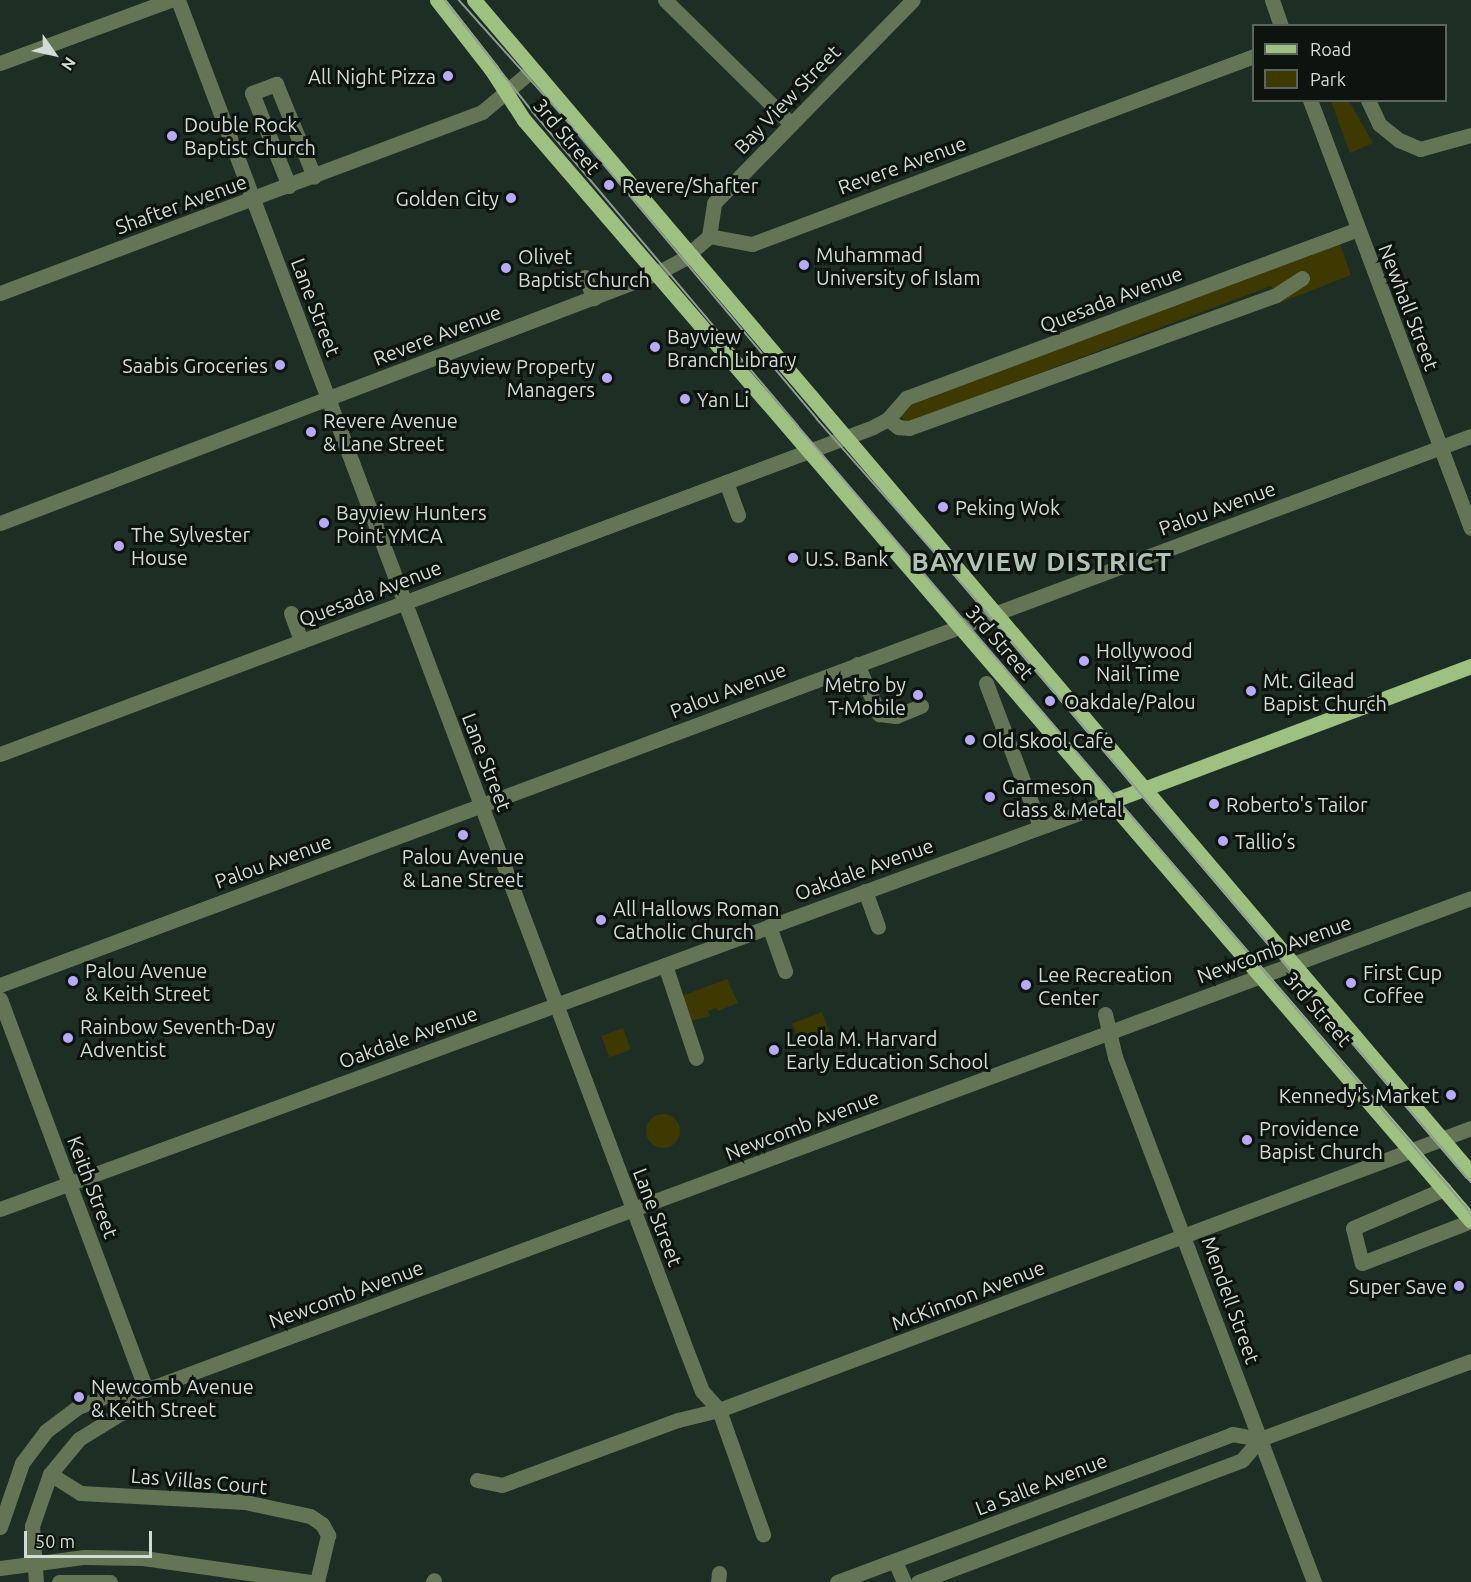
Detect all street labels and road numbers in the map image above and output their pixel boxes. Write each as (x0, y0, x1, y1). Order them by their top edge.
street label: Bay View Street (729, 39, 845, 159)
street label: 3rd Street (529, 93, 605, 179)
street label: Revere Avenue (835, 131, 969, 199)
street label: Shafter Avenue (112, 169, 250, 239)
street label: Newhall Street (1374, 240, 1444, 374)
street label: Lane Street (286, 254, 346, 360)
street label: Quesada Avenue (1036, 261, 1186, 337)
street label: Revere Avenue (370, 300, 504, 370)
street label: Palou Avenue (1155, 476, 1279, 540)
street label: Quesada Avenue (295, 555, 445, 631)
street label: 3rd Street (961, 600, 1039, 684)
street label: Palou Avenue (667, 657, 789, 723)
street label: Lane Street (457, 709, 517, 815)
street label: Palou Avenue (211, 829, 335, 893)
street label: Oakdale Avenue (791, 833, 937, 905)
street label: Newcomb Avenue (1193, 910, 1355, 988)
street label: 3rd Street (1279, 967, 1357, 1051)
street label: Oakdale Avenue (335, 1001, 481, 1073)
street label: Newcomb Avenue (722, 1085, 882, 1165)
street label: Keith Street (63, 1133, 123, 1241)
street label: Lane Street (628, 1164, 688, 1270)
street label: Mendell Street (1197, 1233, 1265, 1367)
street label: Newcomb Avenue (265, 1255, 427, 1333)
street label: McKinnon Avenue (888, 1255, 1048, 1335)
street label: La Salle Avenue (972, 1448, 1110, 1520)
street label: Las Villas Court (130, 1463, 268, 1499)

